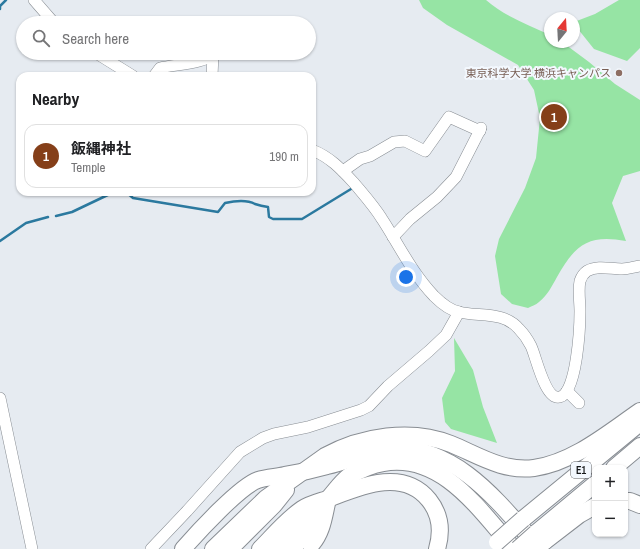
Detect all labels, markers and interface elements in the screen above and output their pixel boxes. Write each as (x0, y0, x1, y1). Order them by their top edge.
north arrow (544, 12, 580, 48)
search box (16, 16, 316, 60)
icon: search (30, 27, 52, 49)
text: Search here (62, 28, 129, 49)
place label: 東京科学大学 横浜キャンパス (465, 66, 611, 80)
marker: 東京科学大学 横浜キャンパス (614, 68, 624, 78)
text: Nearby (32, 87, 79, 110)
pin: 1 (541, 102, 567, 132)
text: 飯縄神社 (71, 138, 131, 159)
text: 1 (43, 148, 49, 165)
text: 190 m (269, 148, 299, 165)
text: Temple (71, 159, 105, 176)
your location (396, 267, 416, 287)
road number: E1 (571, 462, 591, 478)
map controls (592, 465, 628, 537)
button: + (592, 465, 628, 501)
button: − (592, 501, 628, 537)

